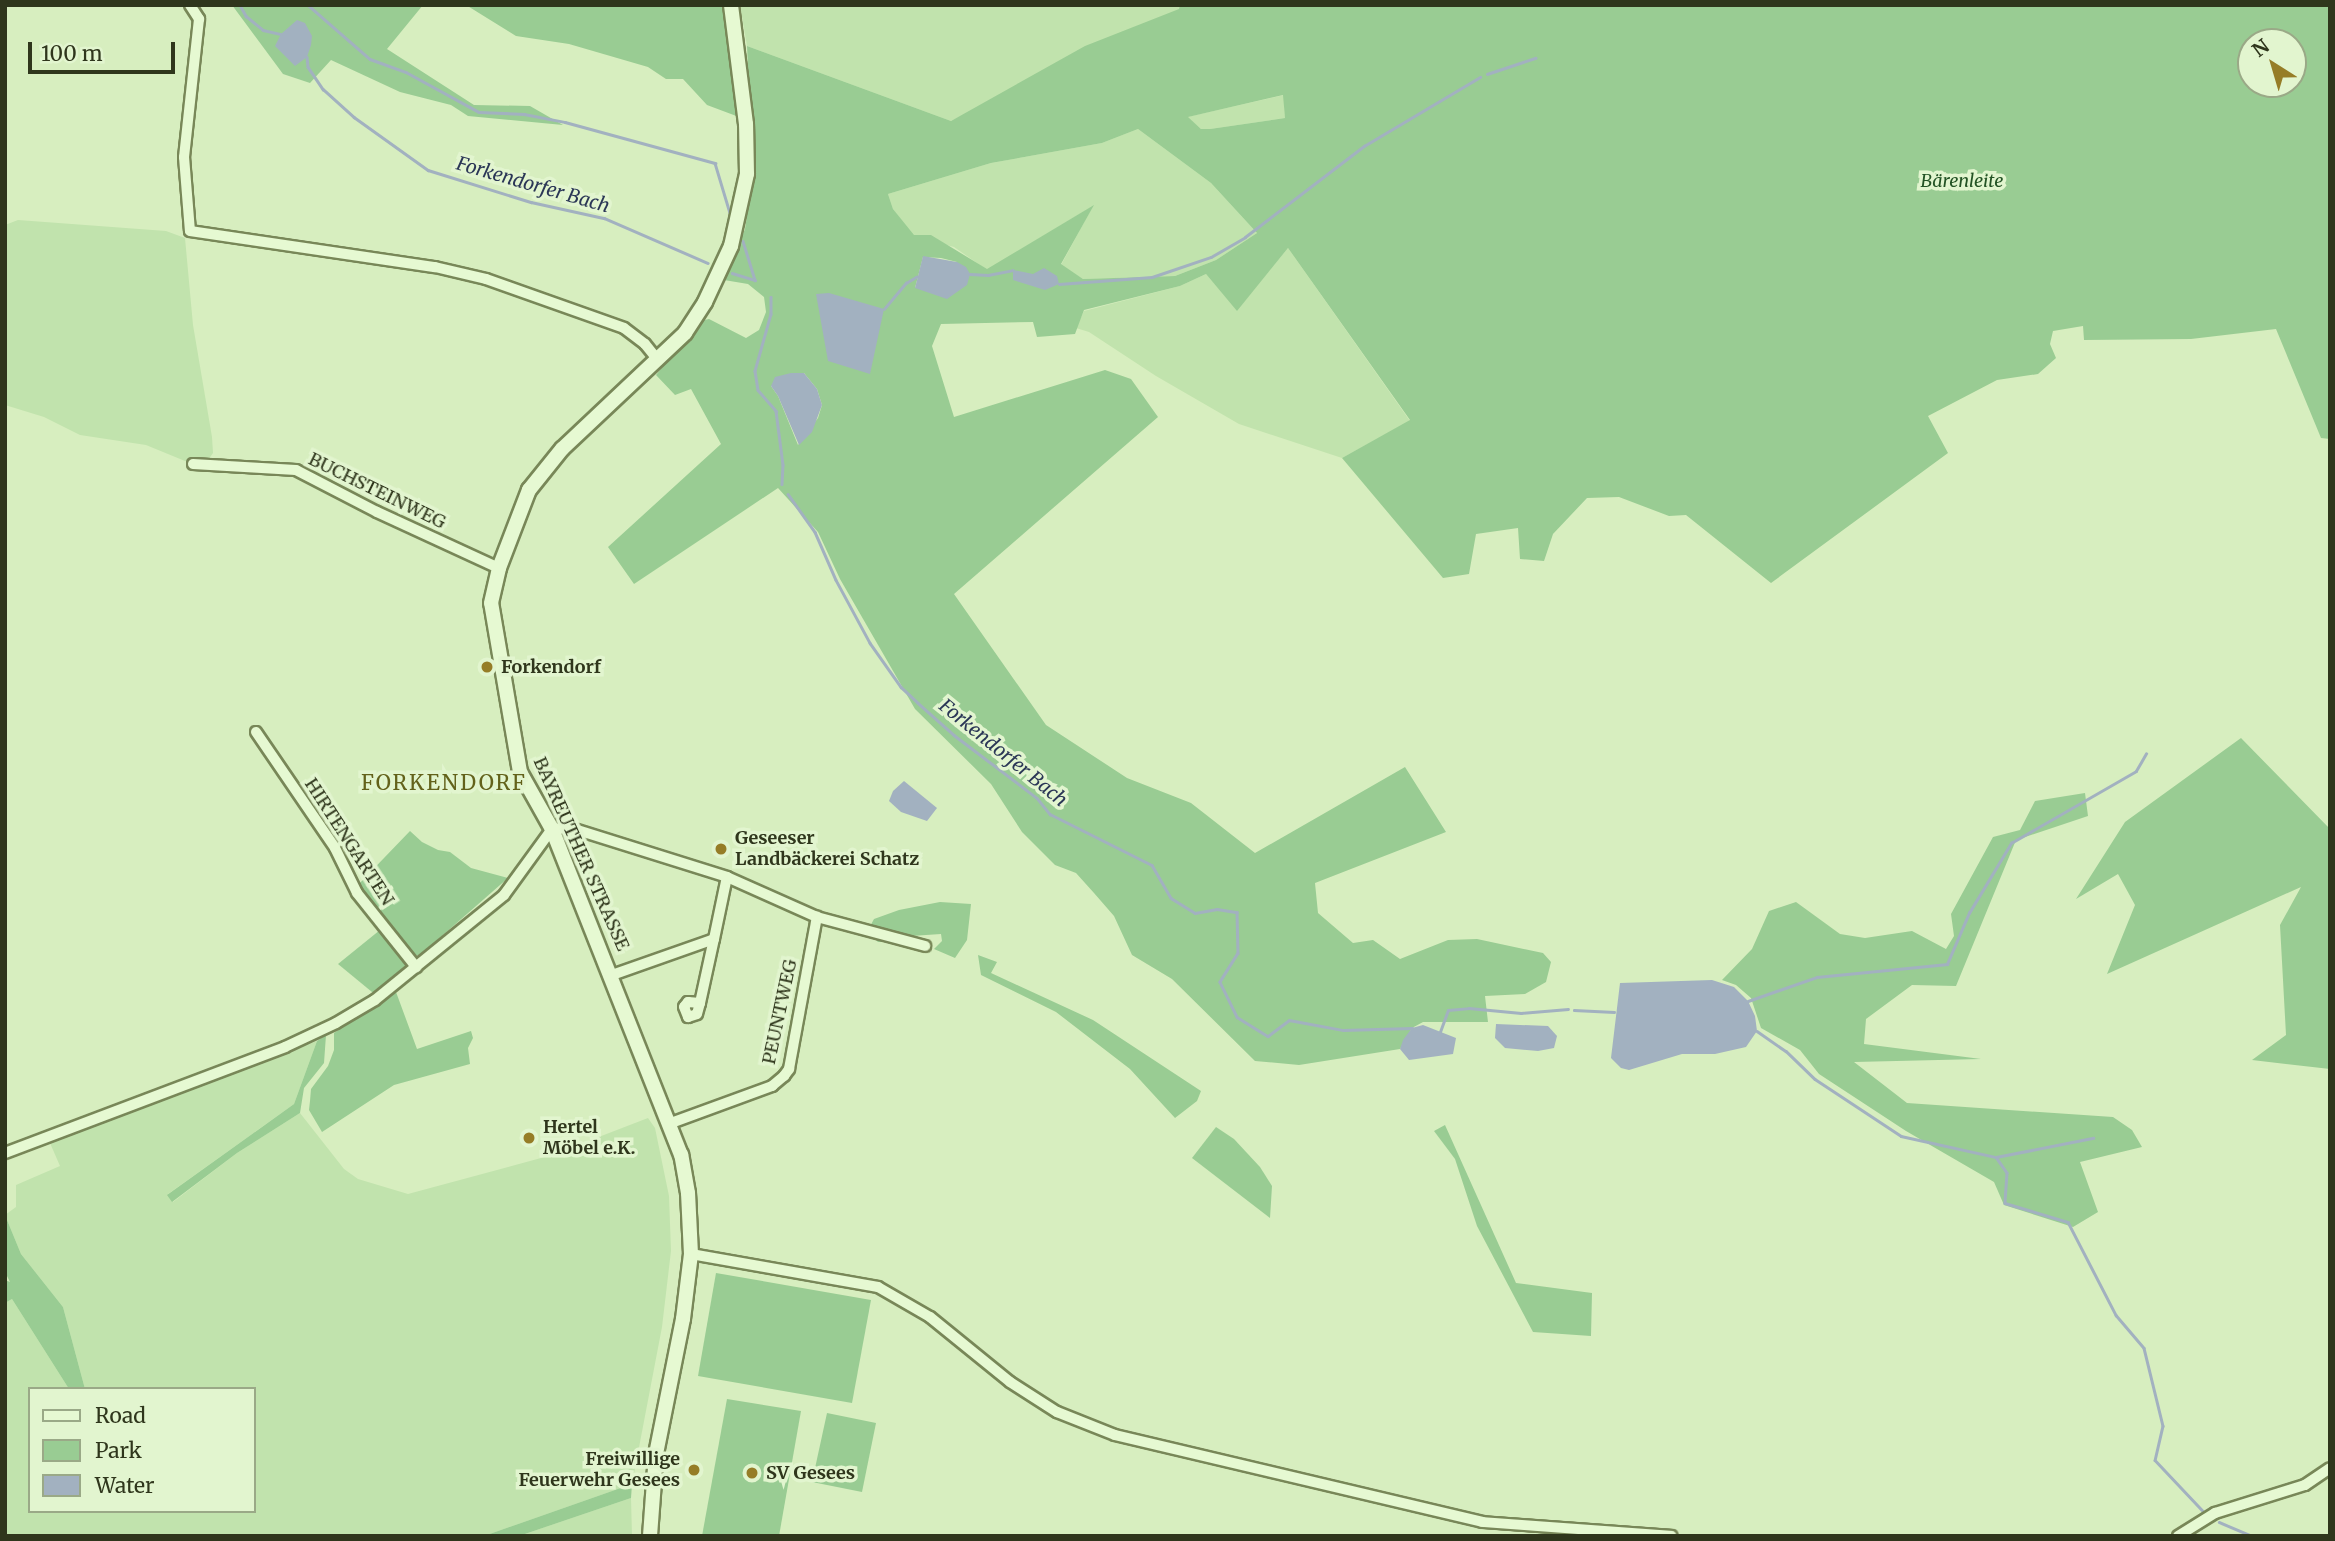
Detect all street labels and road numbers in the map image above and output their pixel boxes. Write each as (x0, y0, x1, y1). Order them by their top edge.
street label: BUCHSTEINWEG (305, 448, 449, 534)
street label: BAYREUTHER STRASSE (529, 754, 633, 954)
street label: HIRTENGARTEN (300, 774, 398, 910)
street label: PEUNTWEG (758, 958, 802, 1066)

